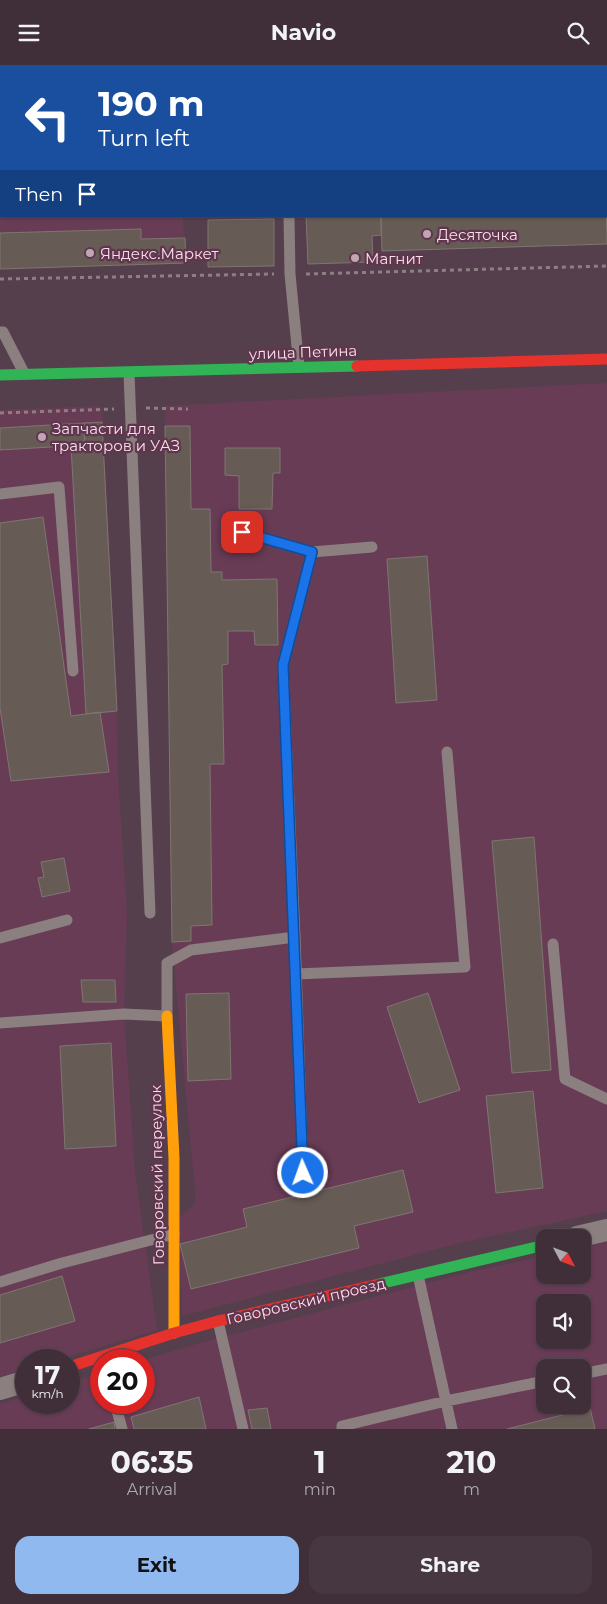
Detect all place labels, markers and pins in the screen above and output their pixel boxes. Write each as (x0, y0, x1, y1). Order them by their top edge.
place label: Десяточка (437, 225, 518, 244)
marker: Десяточка (421, 228, 433, 240)
place label: Яндекс.Маркет (100, 244, 219, 263)
marker: Яндекс.Маркет (84, 247, 96, 259)
place label: Магнит (365, 249, 424, 268)
marker: Магнит (349, 252, 361, 264)
place label: Запчасти для тракторов и УАЗ (52, 419, 180, 455)
marker: Запчасти для тракторов и УАЗ (36, 431, 48, 443)
pin (221, 511, 263, 553)

